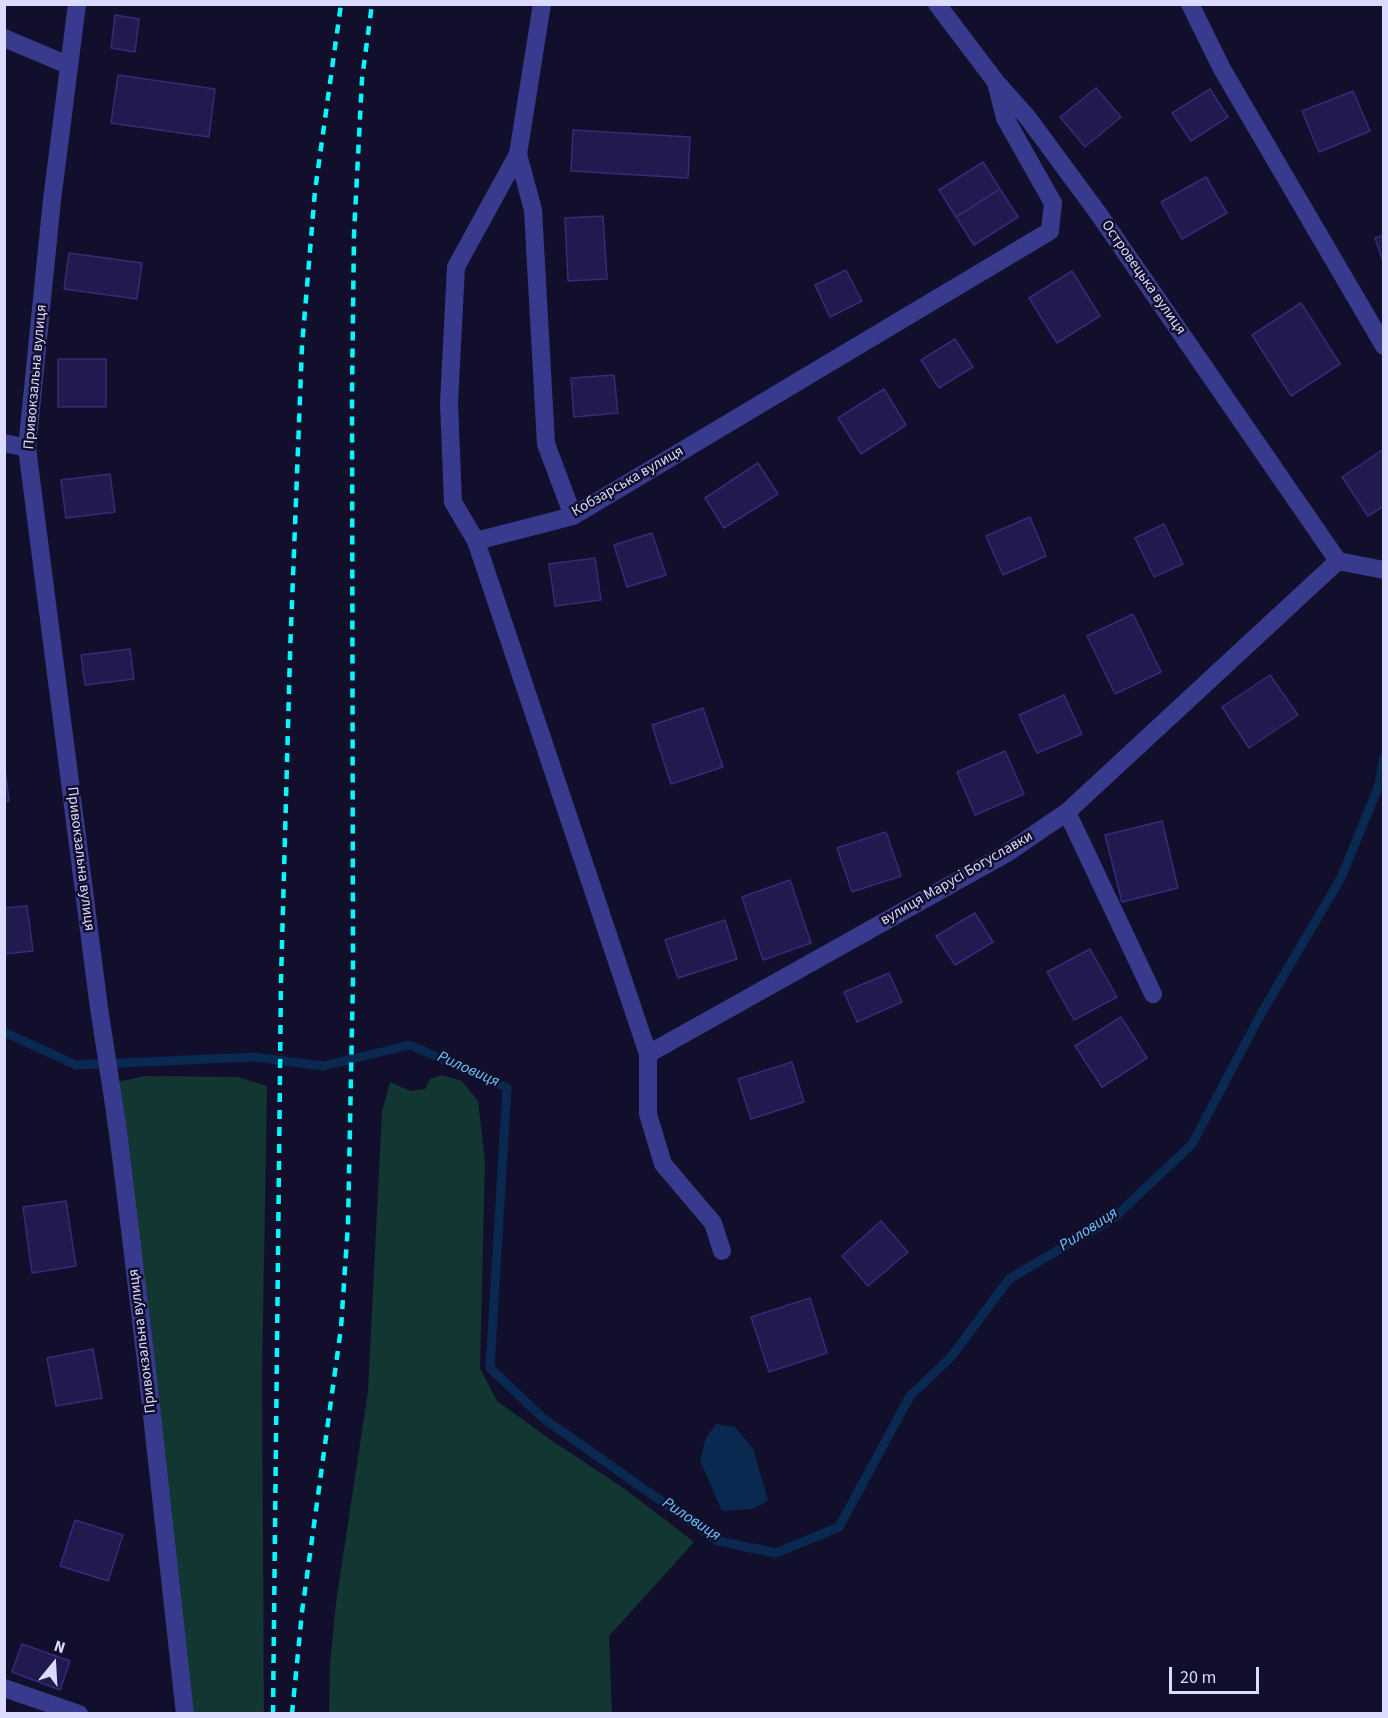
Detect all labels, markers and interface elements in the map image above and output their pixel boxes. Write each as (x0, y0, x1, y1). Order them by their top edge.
street label: Островецька вулиця (1097, 217, 1189, 339)
street label: Привокзальна вулиця (21, 304, 51, 450)
street label: Кобзарська вулиця (569, 443, 687, 521)
street label: Привокзальна вулиця (62, 786, 98, 932)
street label: вулиця Марусі Богуславки (878, 828, 1036, 930)
water label: Риловиця (434, 1048, 502, 1092)
water label: Риловиця (1056, 1204, 1122, 1256)
street label: Привокзальна вулиця (125, 1268, 161, 1414)
water label: Риловиця (658, 1494, 724, 1546)
north arrow (24, 1634, 84, 1694)
text: N (51, 1635, 68, 1659)
scale bar (1172, 1655, 1262, 1693)
text: 20 m (1180, 1665, 1216, 1690)

